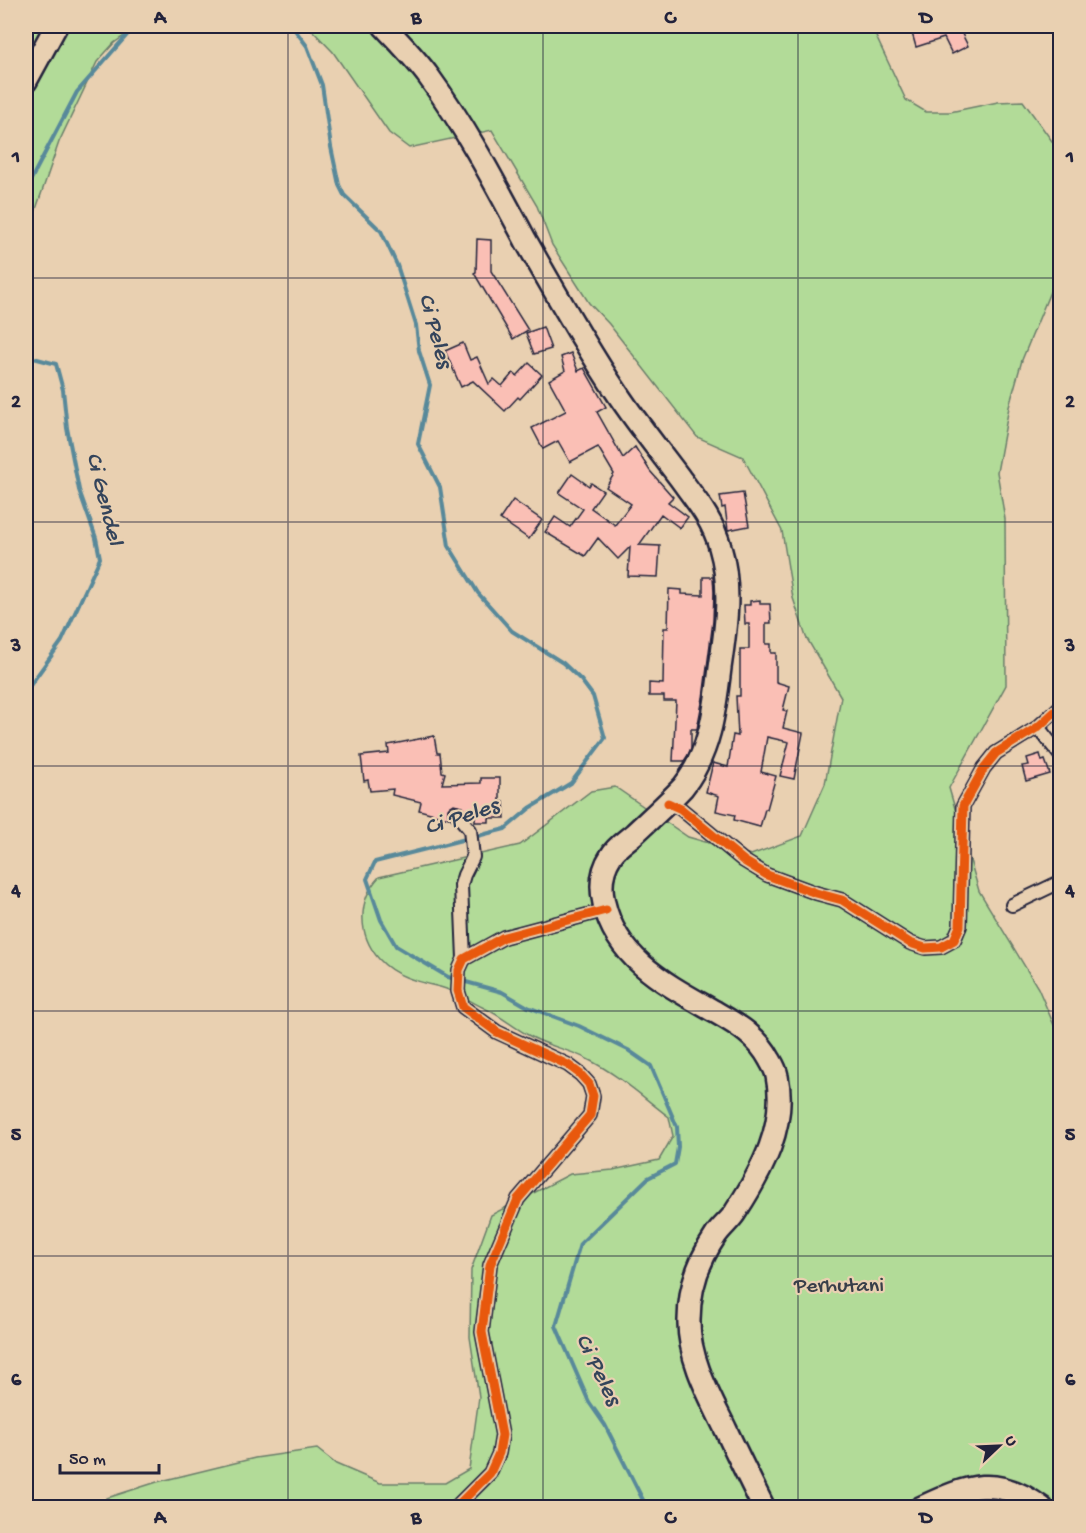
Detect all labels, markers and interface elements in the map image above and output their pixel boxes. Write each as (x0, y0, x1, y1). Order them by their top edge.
text: A (153, 8, 168, 31)
text: B (410, 8, 422, 31)
text: C (664, 8, 678, 31)
text: D (917, 8, 933, 31)
text: 1 (11, 147, 20, 170)
text: 1 (1065, 147, 1074, 170)
water label: Ci Peles (410, 291, 458, 374)
text: 2 (11, 392, 21, 415)
text: 2 (1065, 392, 1075, 415)
water label: Ci Gendel (77, 450, 129, 550)
text: 3 (10, 636, 21, 659)
text: 3 (1064, 636, 1075, 659)
water label: Ci Peles (421, 792, 505, 844)
text: 4 (10, 881, 21, 904)
text: 4 (1064, 881, 1075, 904)
text: 5 (11, 1125, 22, 1148)
text: 5 (1065, 1125, 1076, 1148)
park label: Perhutani (793, 1274, 884, 1300)
water label: Ci Peles (567, 1329, 628, 1412)
text: 6 (11, 1370, 22, 1393)
text: 6 (1065, 1370, 1076, 1393)
north arrow (969, 1416, 1029, 1476)
text: U (999, 1434, 1020, 1450)
scale bar (60, 1437, 159, 1475)
text: 50 m (69, 1450, 106, 1471)
text: A (153, 1508, 168, 1531)
text: B (410, 1508, 422, 1531)
text: C (664, 1508, 678, 1531)
text: D (917, 1508, 933, 1531)

